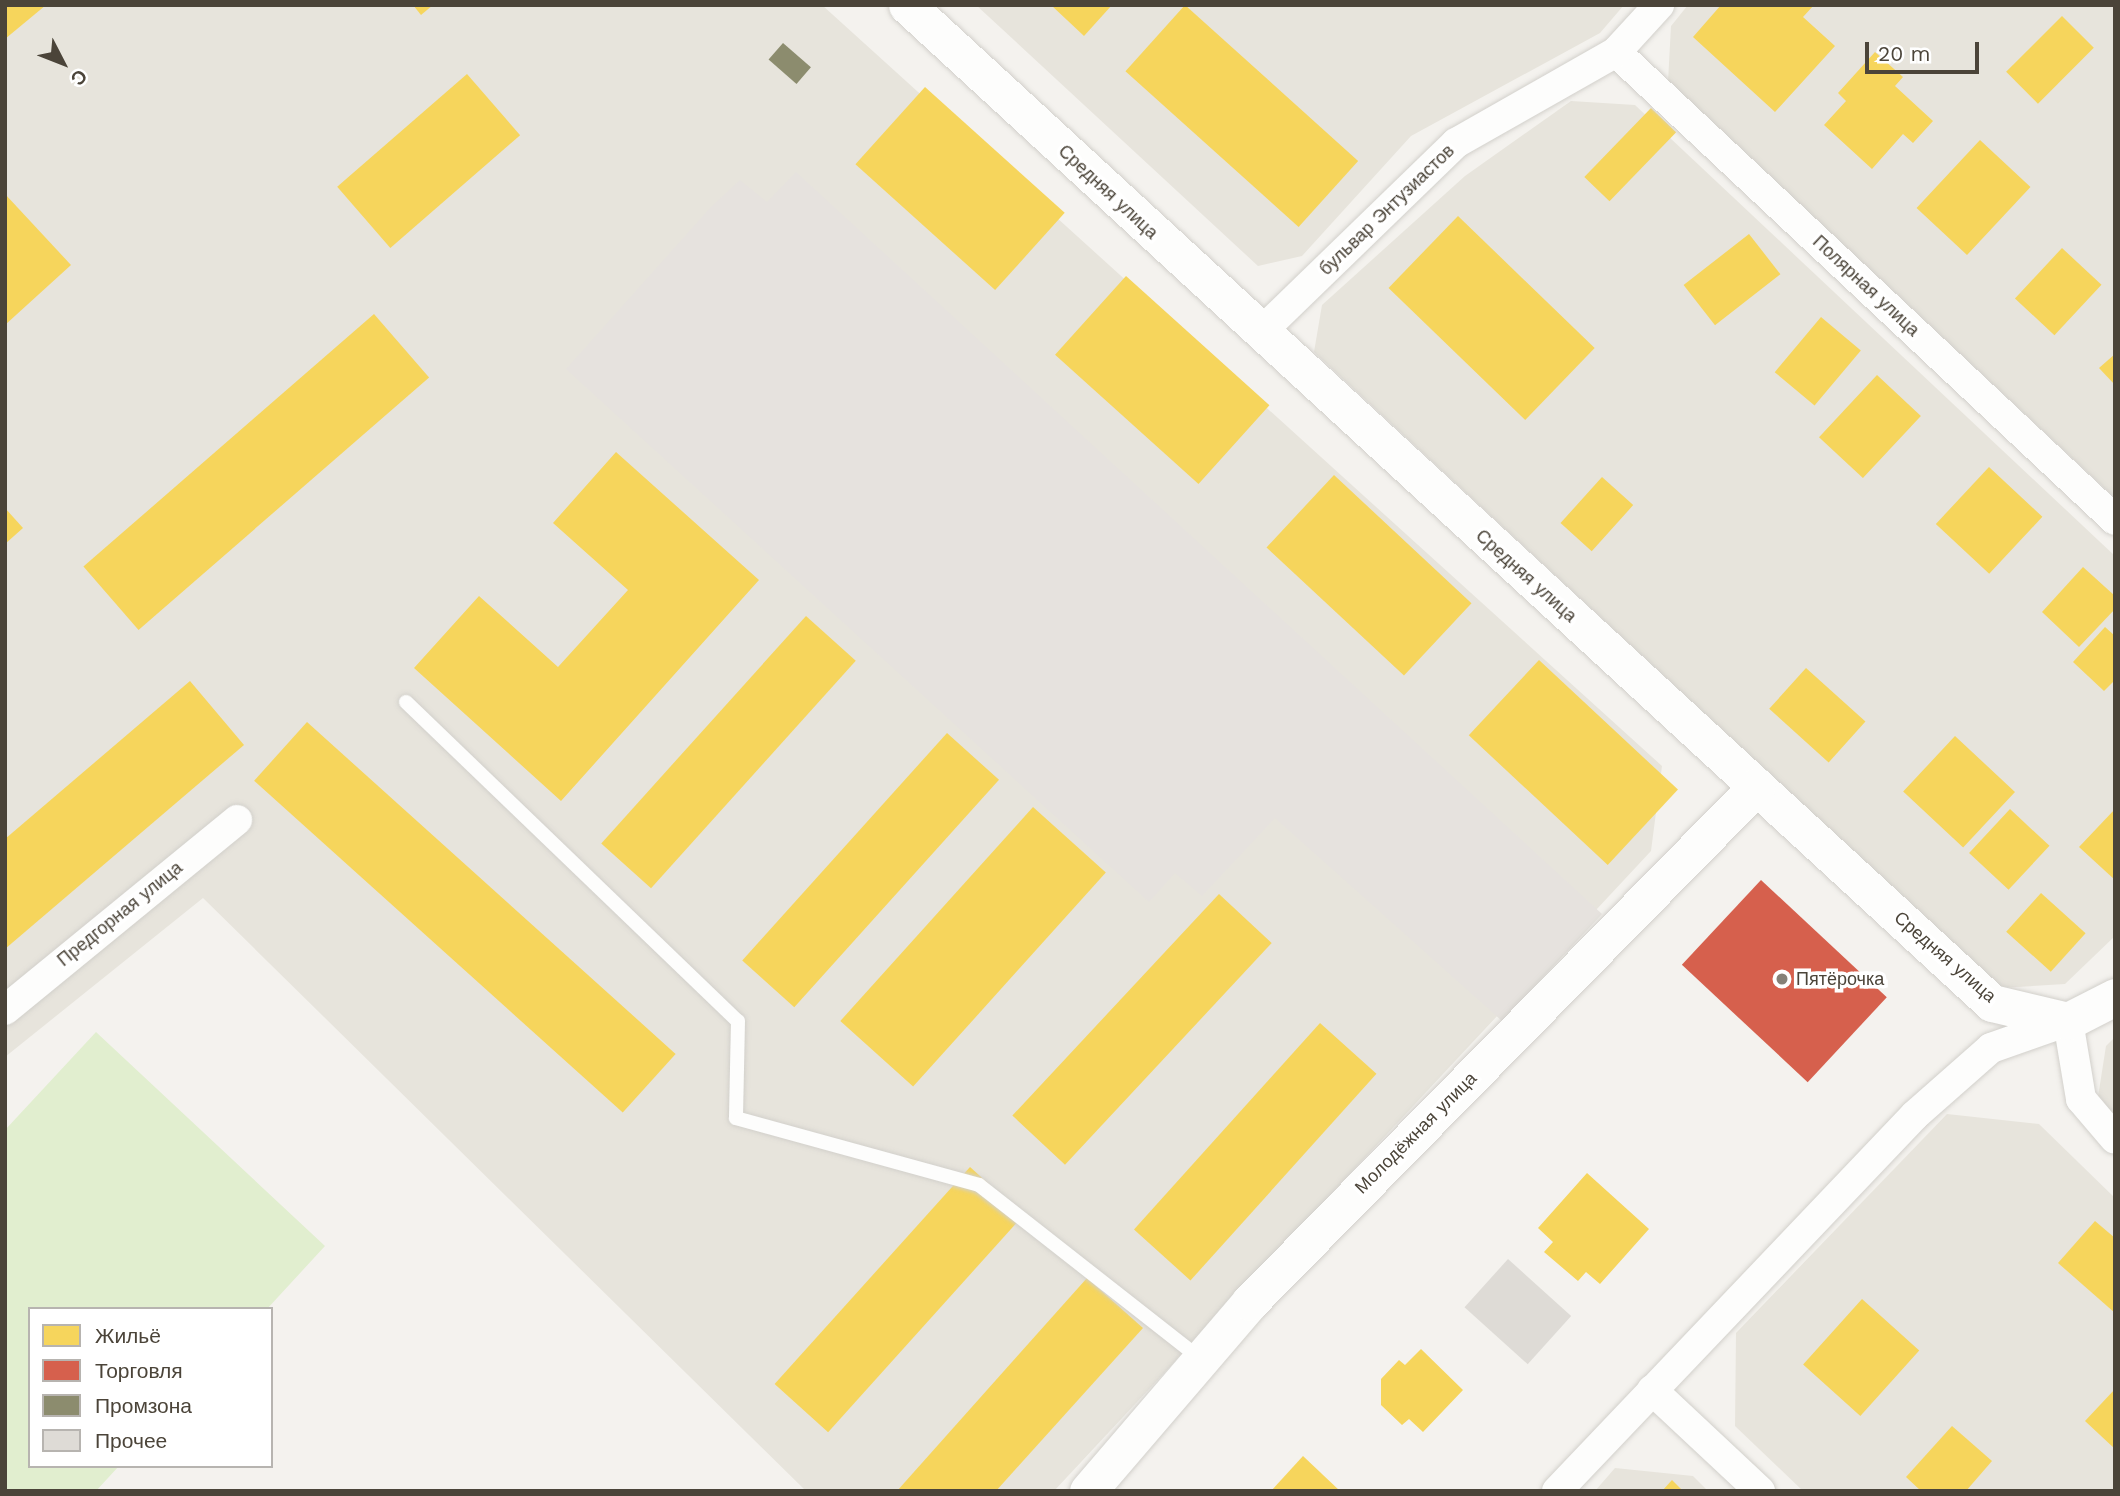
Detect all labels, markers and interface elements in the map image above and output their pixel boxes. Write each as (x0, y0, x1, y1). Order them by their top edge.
north arrow (28, 28, 98, 98)
scale bar (1868, 28, 1982, 72)
text: 20 m (1878, 41, 1930, 66)
text: С (66, 65, 92, 90)
street label: Средняя улица (1054, 140, 1162, 244)
street label: бульвар Энтузиастов (1315, 140, 1459, 280)
street label: Полярная улица (1808, 231, 1924, 341)
street label: Средняя улица (1471, 525, 1581, 627)
street label: Предгорная улица (53, 857, 187, 971)
street label: Средняя улица (1890, 907, 2000, 1007)
place label: Пятёрочка (1796, 968, 1884, 990)
marker: Пятёрочка (1774, 971, 1790, 987)
street label: Молодёжная улица (1351, 1068, 1481, 1198)
legend (28, 1307, 273, 1468)
text: Жильё (95, 1323, 161, 1348)
text: Торговля (95, 1358, 183, 1383)
text: Промзона (95, 1393, 192, 1418)
text: Прочее (95, 1428, 167, 1453)

